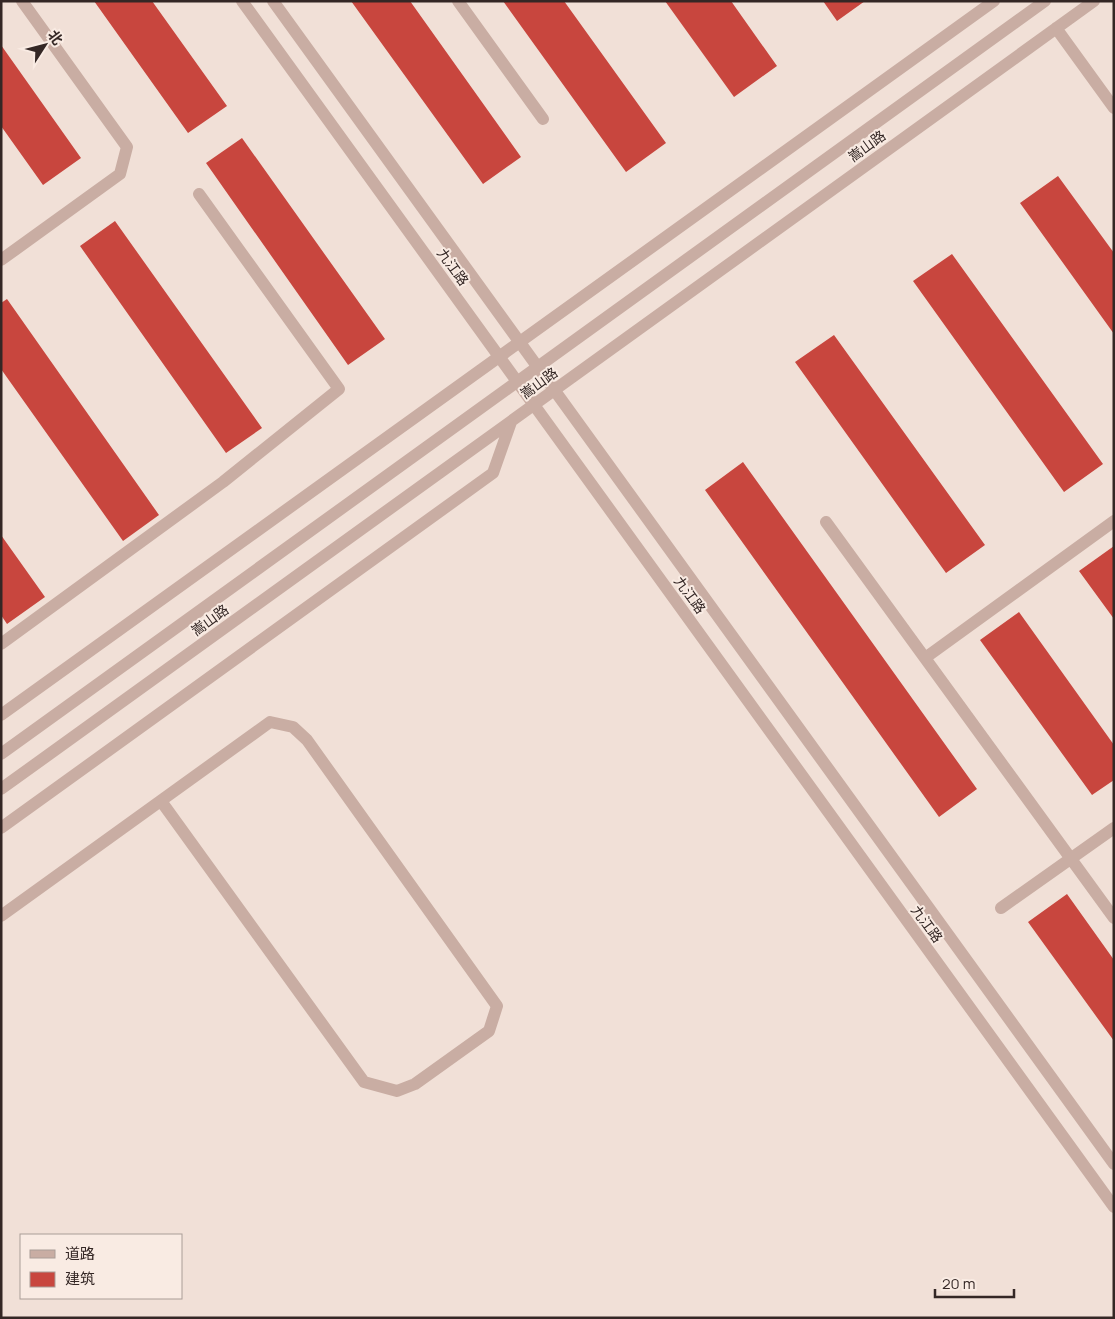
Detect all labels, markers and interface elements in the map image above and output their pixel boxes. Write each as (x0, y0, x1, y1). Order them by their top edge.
north arrow (20, 20, 70, 70)
text: 北 (44, 26, 68, 48)
street label: 嵩山路 (844, 126, 889, 166)
street label: 九江路 (433, 244, 473, 289)
street label: 嵩山路 (516, 363, 561, 403)
street label: 九江路 (670, 572, 710, 617)
street label: 嵩山路 (187, 600, 232, 640)
street label: 九江路 (907, 901, 947, 946)
legend (20, 1234, 182, 1299)
text: 道路 (65, 1243, 95, 1264)
scale bar (935, 1266, 1014, 1298)
text: 建筑 (65, 1268, 95, 1289)
text: 20 m (942, 1273, 975, 1294)

